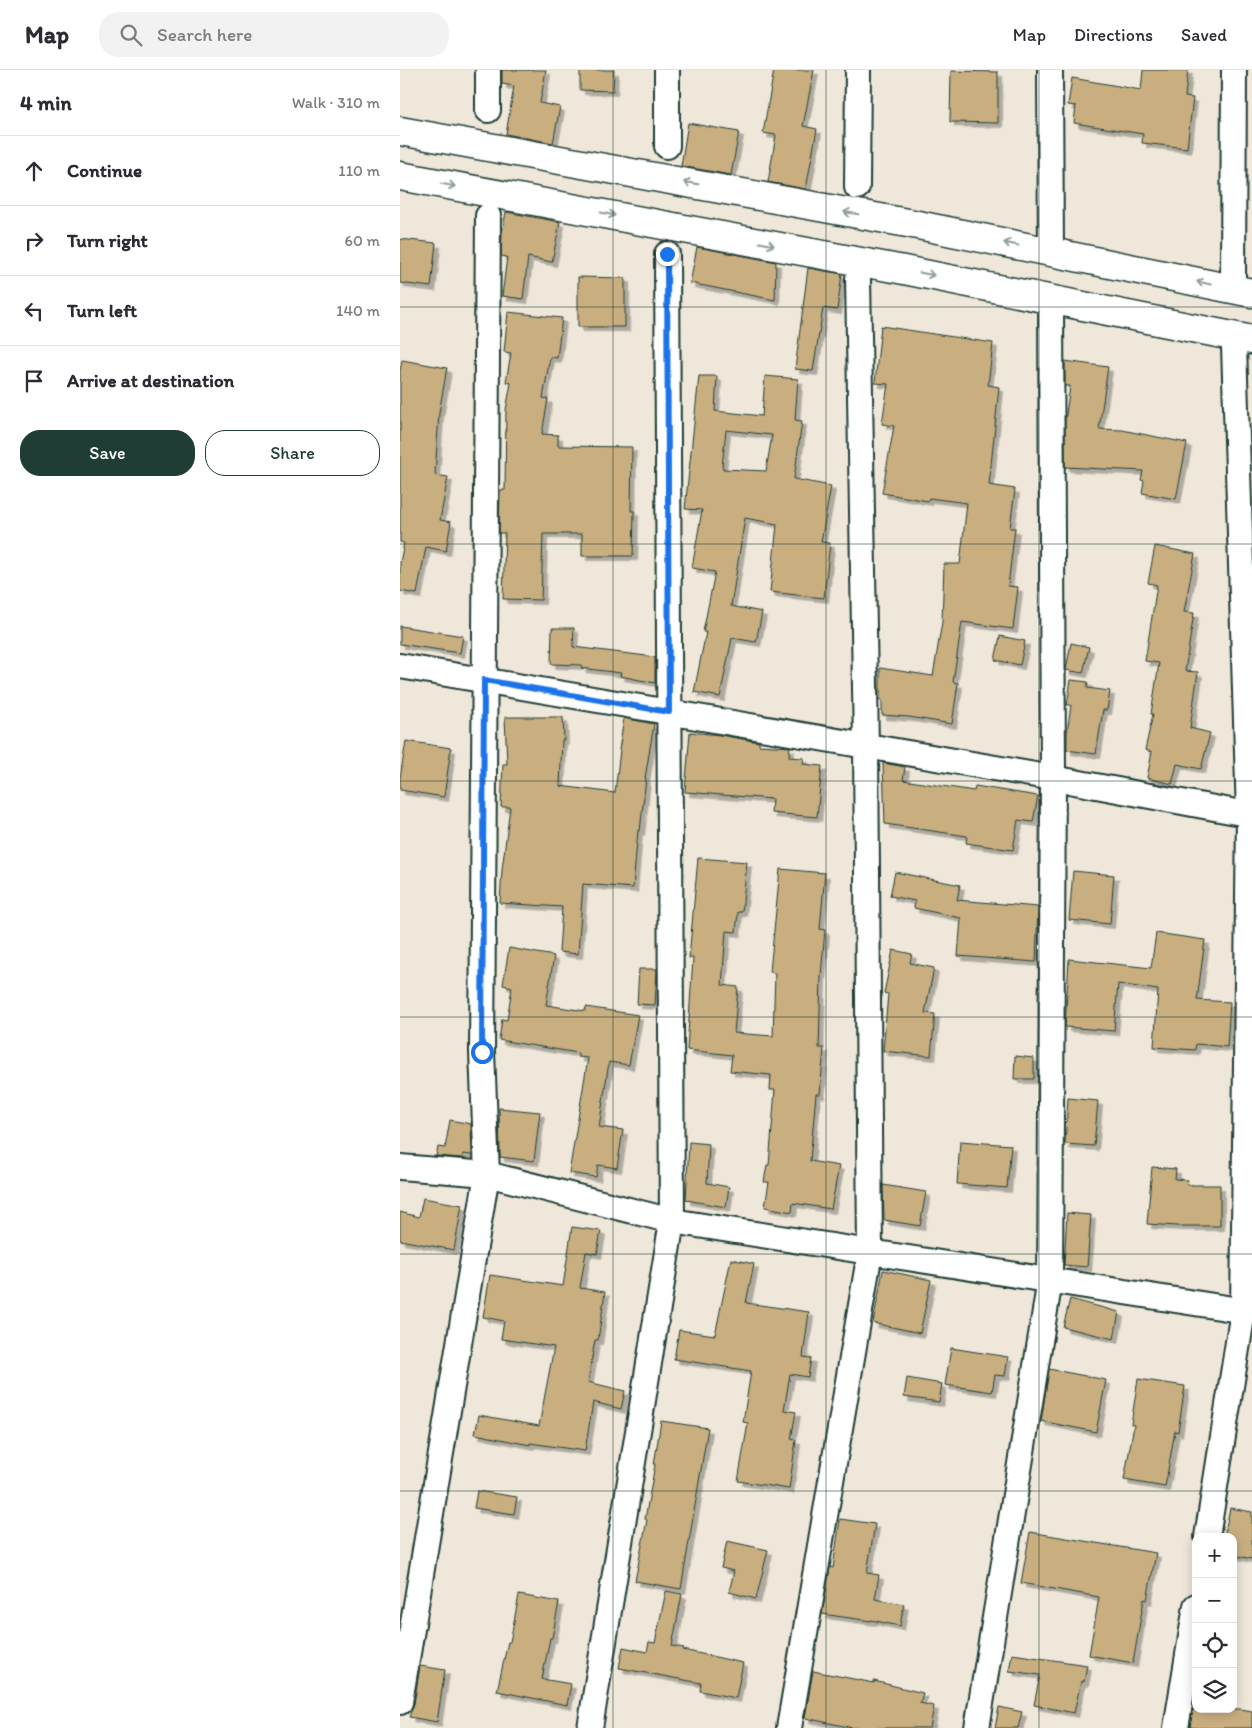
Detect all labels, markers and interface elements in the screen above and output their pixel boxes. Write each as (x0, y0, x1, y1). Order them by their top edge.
search box (99, 12, 449, 57)
text: Map (25, 20, 69, 49)
icon: search (117, 21, 145, 49)
text: Search here (157, 23, 252, 46)
text: Map (1013, 24, 1046, 46)
text: Directions (1074, 24, 1153, 46)
text: Saved (1181, 24, 1227, 46)
text: 4 min (20, 90, 72, 115)
text: Walk · 310 m (292, 93, 380, 112)
icon: ahead (20, 157, 48, 185)
text: Continue (67, 159, 142, 182)
text: 110 m (338, 161, 380, 180)
one-way arrow (684, 178, 700, 188)
one-way arrow (440, 180, 456, 190)
one-way arrow (844, 207, 860, 217)
one-way arrow (599, 210, 615, 220)
icon: right (20, 227, 48, 255)
text: Turn right (67, 229, 148, 252)
text: 60 m (345, 231, 380, 250)
one-way arrow (1003, 239, 1019, 249)
one-way arrow (759, 240, 775, 250)
route end (656, 243, 679, 266)
one-way arrow (919, 270, 935, 280)
one-way arrow (1197, 278, 1213, 288)
icon: left (20, 297, 48, 325)
text: Turn left (67, 299, 137, 322)
text: 140 m (336, 301, 380, 320)
icon: arrive (20, 367, 48, 395)
text: Arrive at destination (67, 369, 234, 392)
button: Save (20, 430, 195, 476)
button: Share (205, 430, 380, 476)
route start (471, 1041, 494, 1064)
map controls (1192, 1533, 1237, 1713)
button: + (1192, 1533, 1237, 1578)
button: − (1192, 1578, 1237, 1623)
button: locate (1192, 1623, 1237, 1668)
button: layers (1192, 1668, 1237, 1713)

